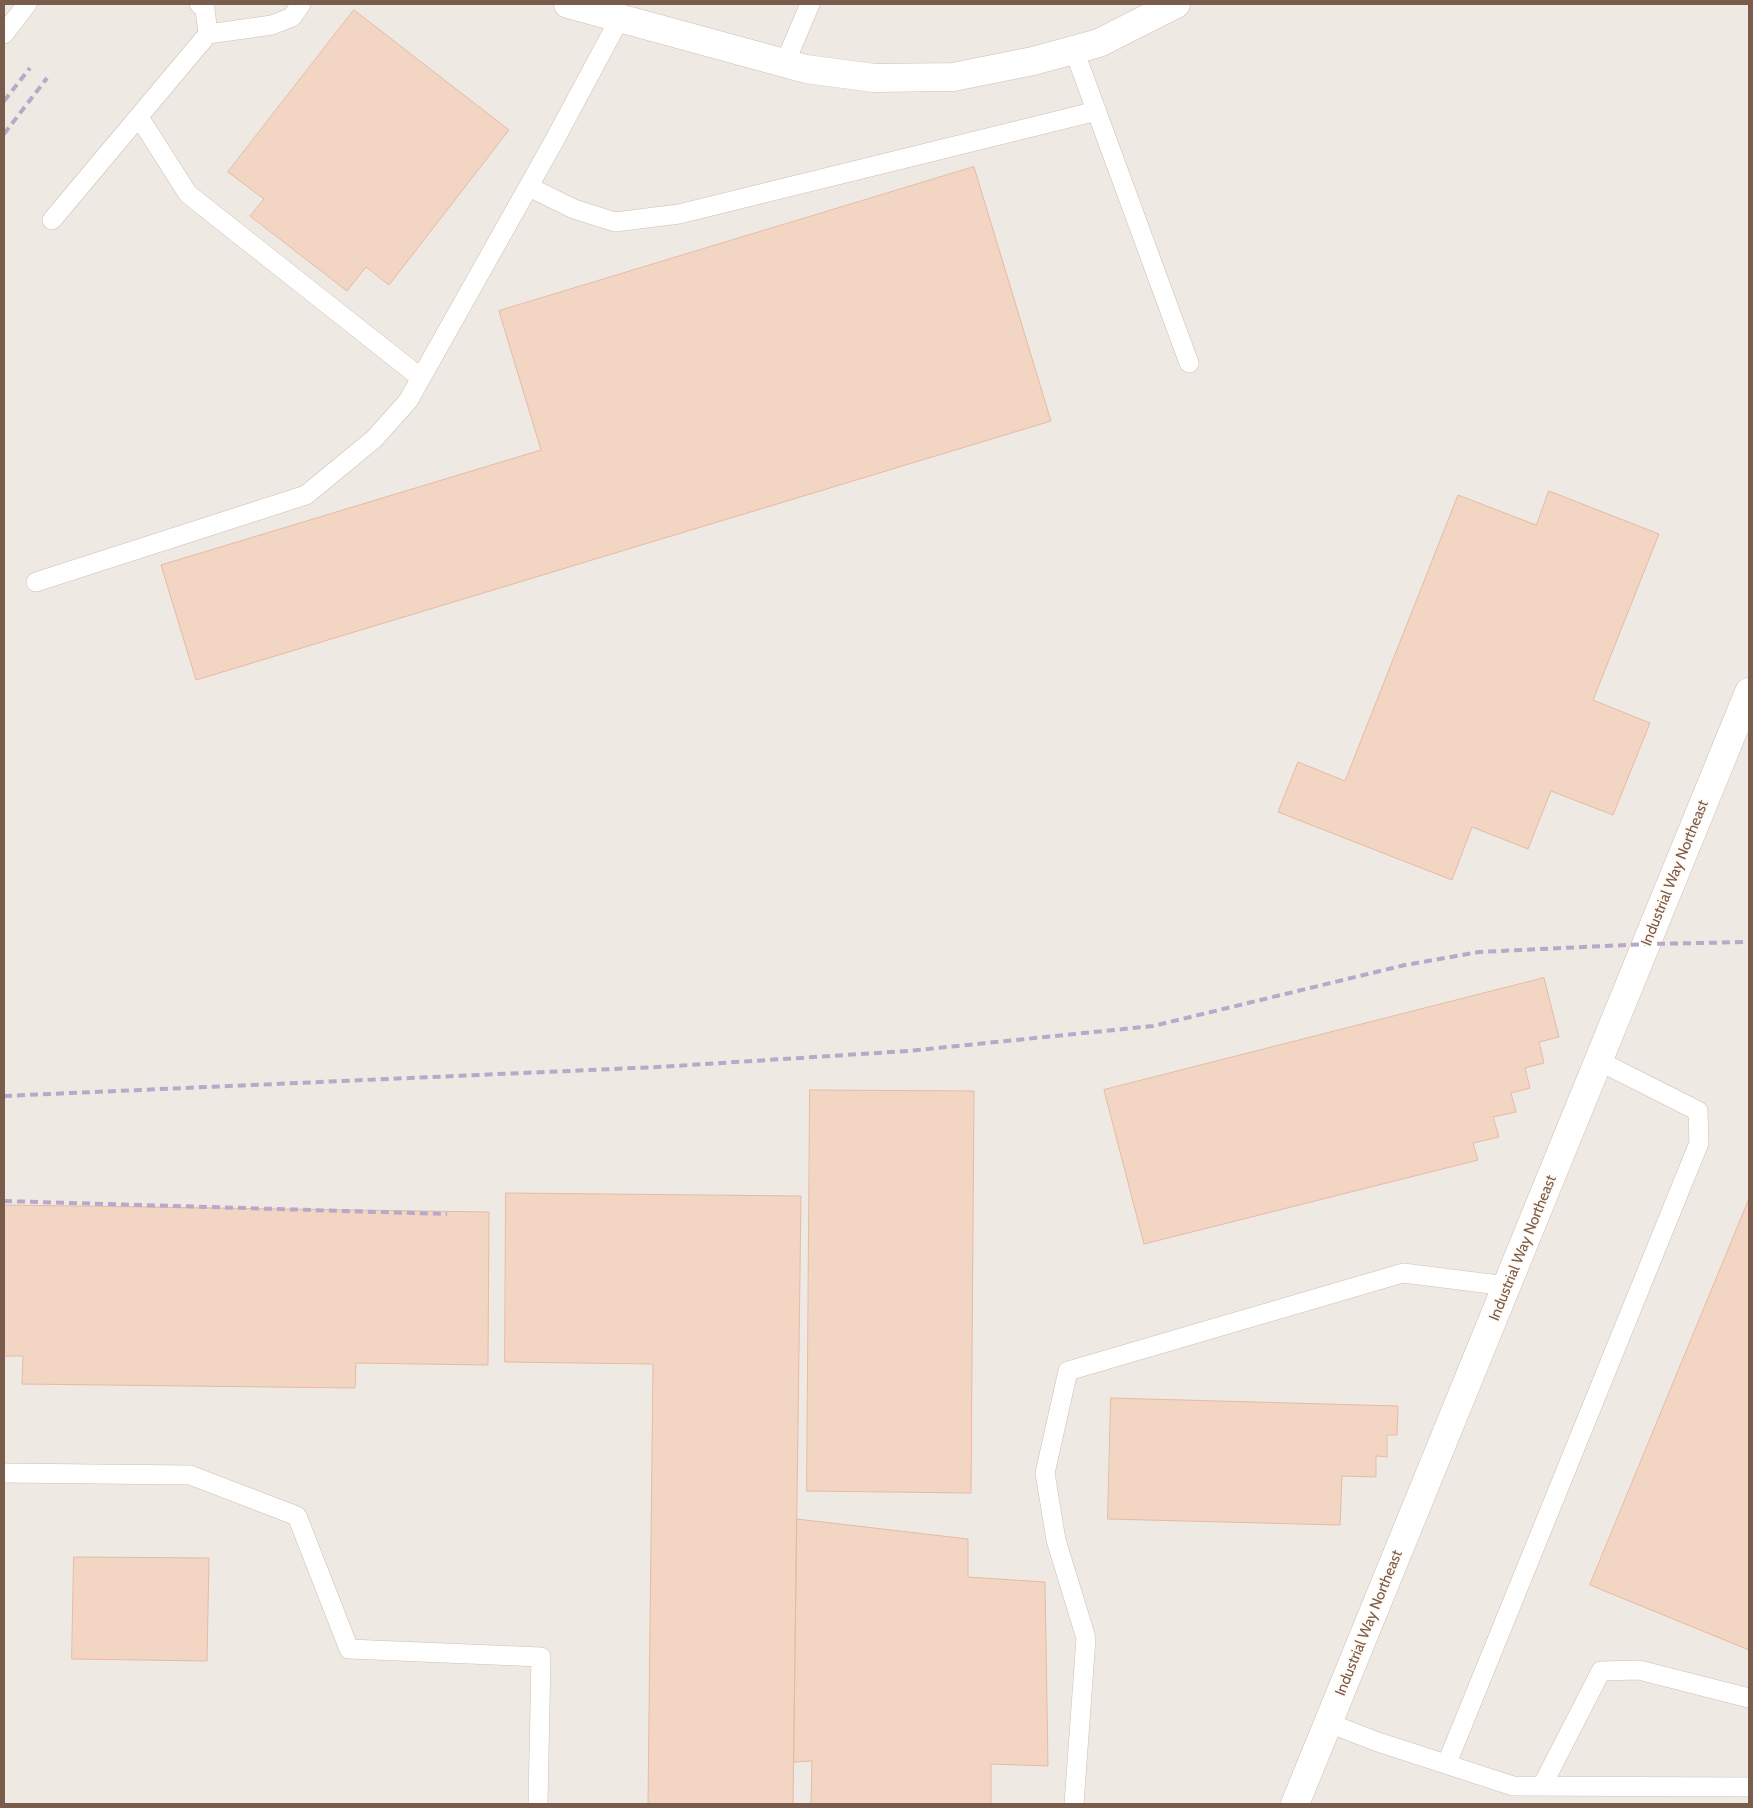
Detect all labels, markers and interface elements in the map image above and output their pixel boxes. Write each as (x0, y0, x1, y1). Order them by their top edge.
street label: Industrial Way Northeast (1637, 797, 1713, 949)
street label: Industrial Way Northeast (1485, 1172, 1561, 1324)
street label: Industrial Way Northeast (1331, 1547, 1407, 1699)

